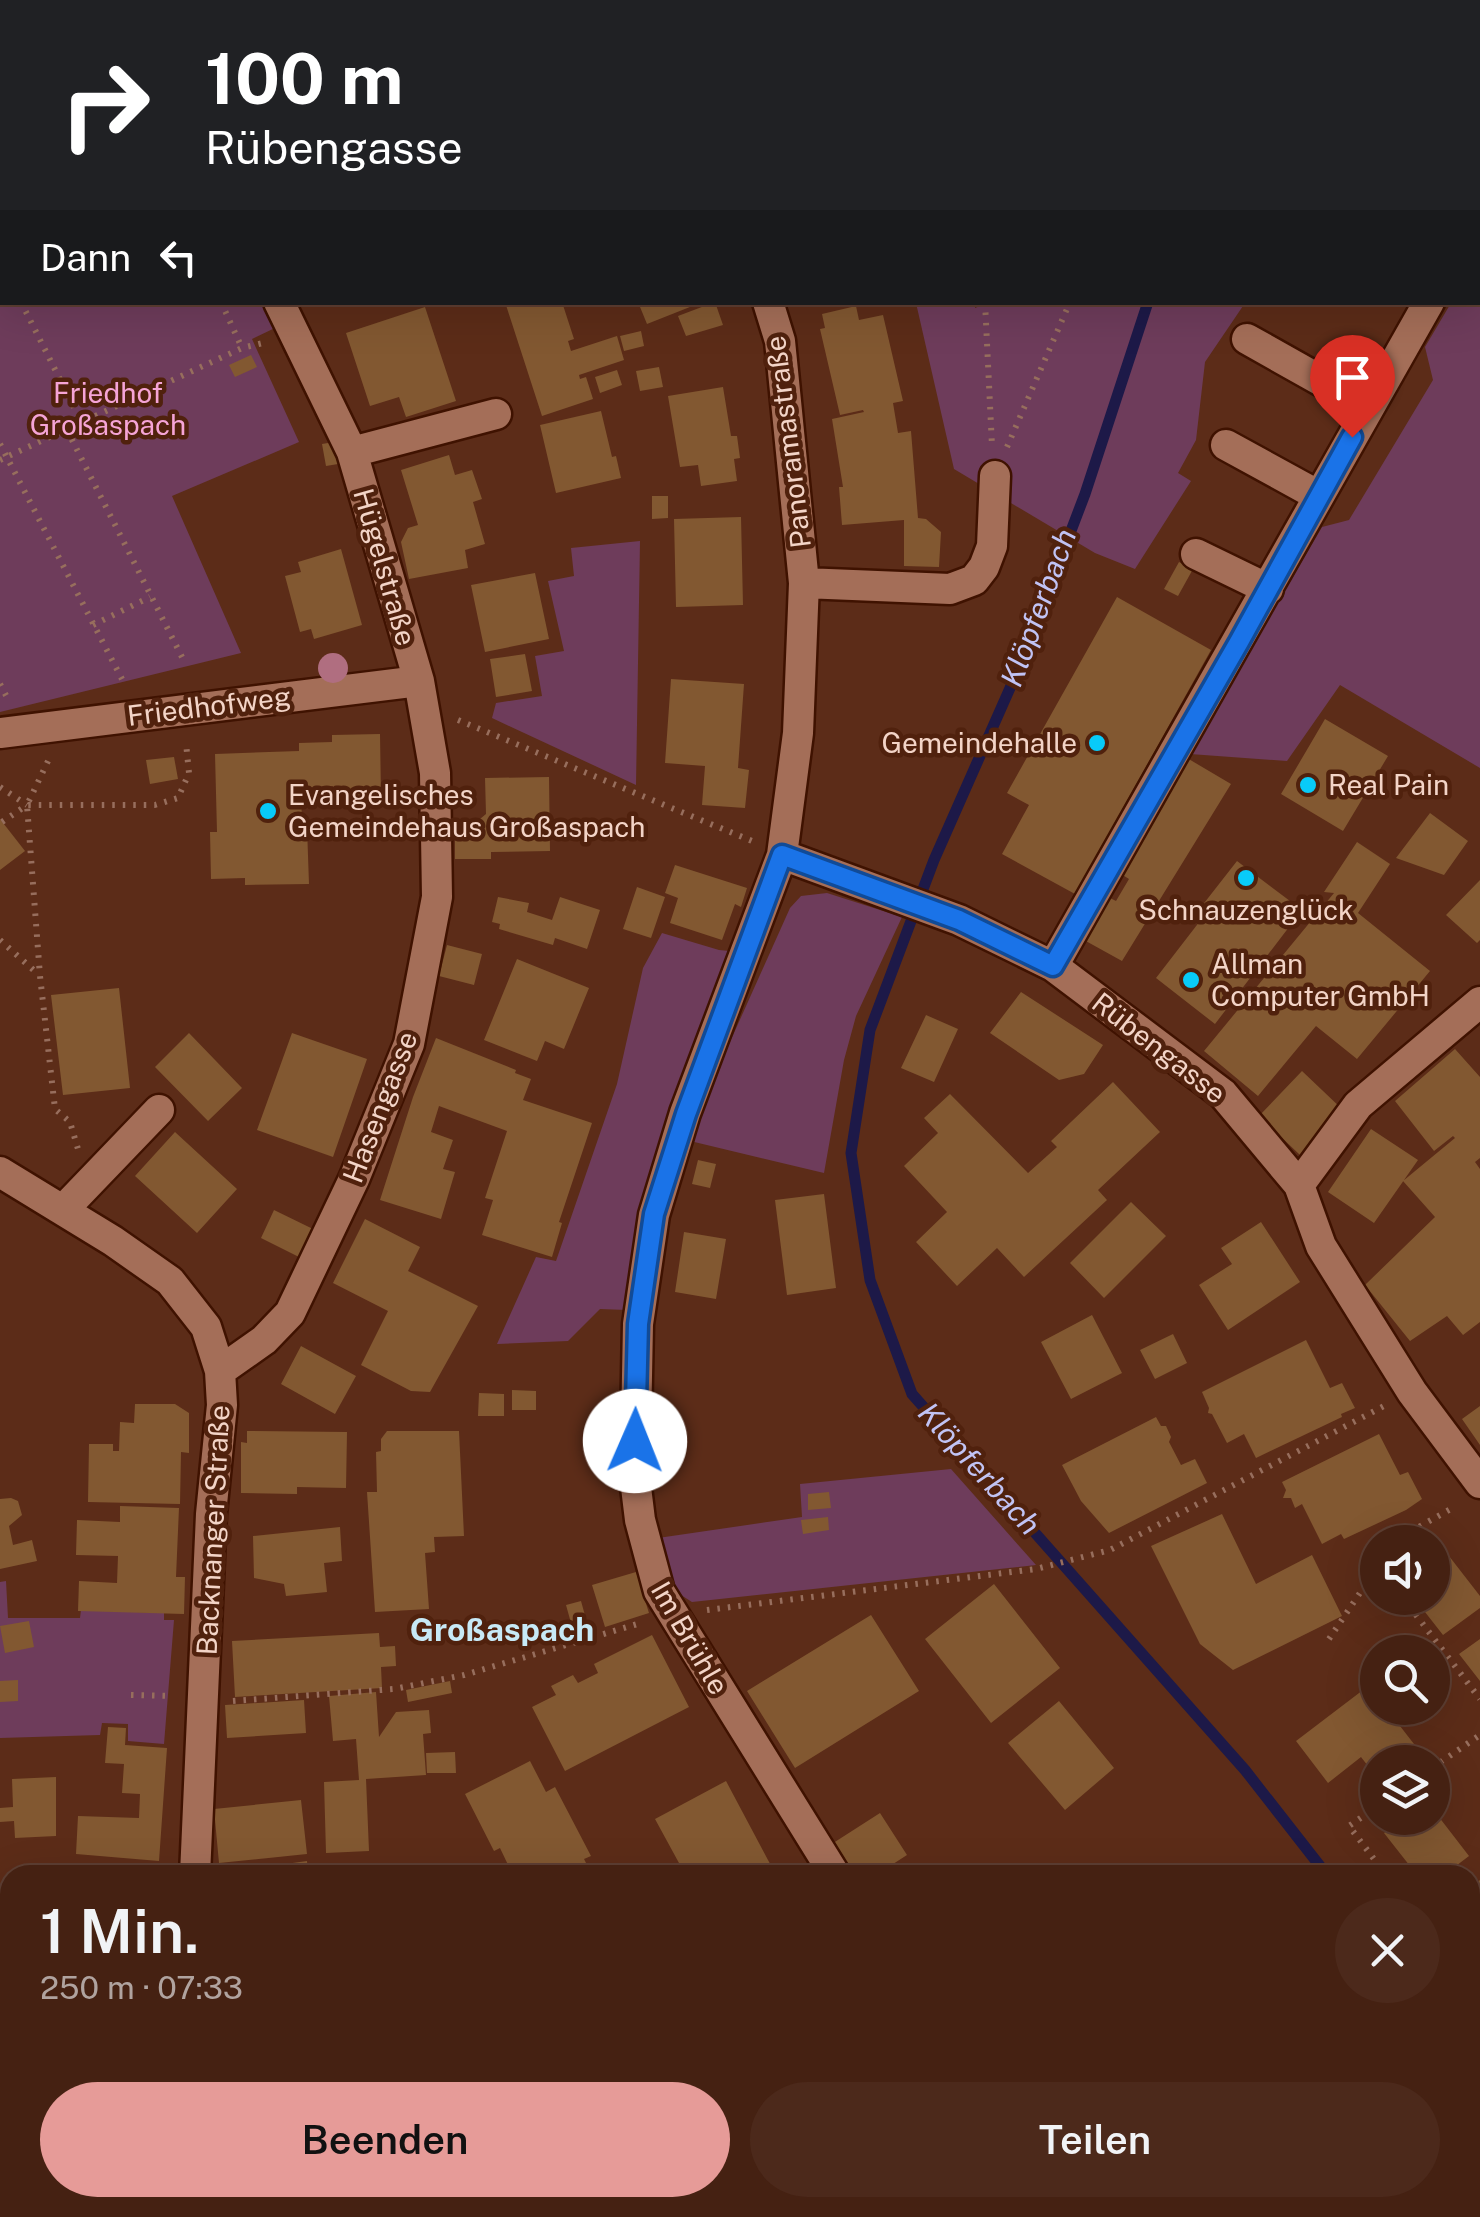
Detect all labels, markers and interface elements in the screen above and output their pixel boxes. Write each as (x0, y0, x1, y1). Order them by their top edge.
text: 100 m (205, 37, 403, 120)
icon: right (40, 40, 170, 170)
text: Rübengasse (205, 121, 463, 174)
icon: left (151, 230, 206, 285)
text: Dann (40, 235, 131, 280)
street label: Panoramastraße (758, 334, 817, 550)
pin (1310, 335, 1395, 438)
icon: arrive (1325, 350, 1380, 405)
park label: Friedhof Großaspach (30, 376, 186, 441)
street label: Hügelstraße (347, 485, 424, 649)
water label: Klöpferbach (993, 524, 1083, 692)
street label: Friedhofweg (125, 679, 293, 732)
place label: Gemeindehalle (881, 726, 1077, 759)
marker: Gemeindehalle (1086, 732, 1108, 754)
place label: Real Pain (1328, 768, 1449, 801)
marker: Real Pain (1297, 774, 1319, 796)
place label: Evangelisches Gemeindehaus Großaspach (288, 778, 645, 843)
marker: Evangelisches Gemeindehaus Großaspach (257, 800, 279, 822)
marker: Schnauzenglück (1235, 867, 1257, 889)
place label: Schnauzenglück (1138, 893, 1354, 926)
place label: Allman Computer GmbH (1211, 947, 1430, 1012)
marker: Allman Computer GmbH (1180, 969, 1202, 991)
street label: Rübengasse (1086, 985, 1233, 1110)
street label: Hasengasse (336, 1027, 423, 1187)
position arrow (583, 1389, 687, 1493)
water label: Klöpferbach (911, 1395, 1048, 1542)
street label: Backnanger Straße (189, 1404, 236, 1656)
map controls (1360, 1525, 1450, 1835)
button: sound (1360, 1525, 1450, 1615)
street label: Im Brühle (645, 1575, 736, 1700)
district label: Großaspach (410, 1611, 594, 1648)
button: search (1360, 1635, 1450, 1725)
button: layers (1360, 1745, 1450, 1835)
text: 1 Min. (40, 1896, 199, 1967)
button: close (1335, 1898, 1440, 2003)
text: 250 m · 07:33 (40, 1969, 243, 2006)
button: Beenden (40, 2082, 730, 2197)
button: Teilen (750, 2082, 1440, 2197)

